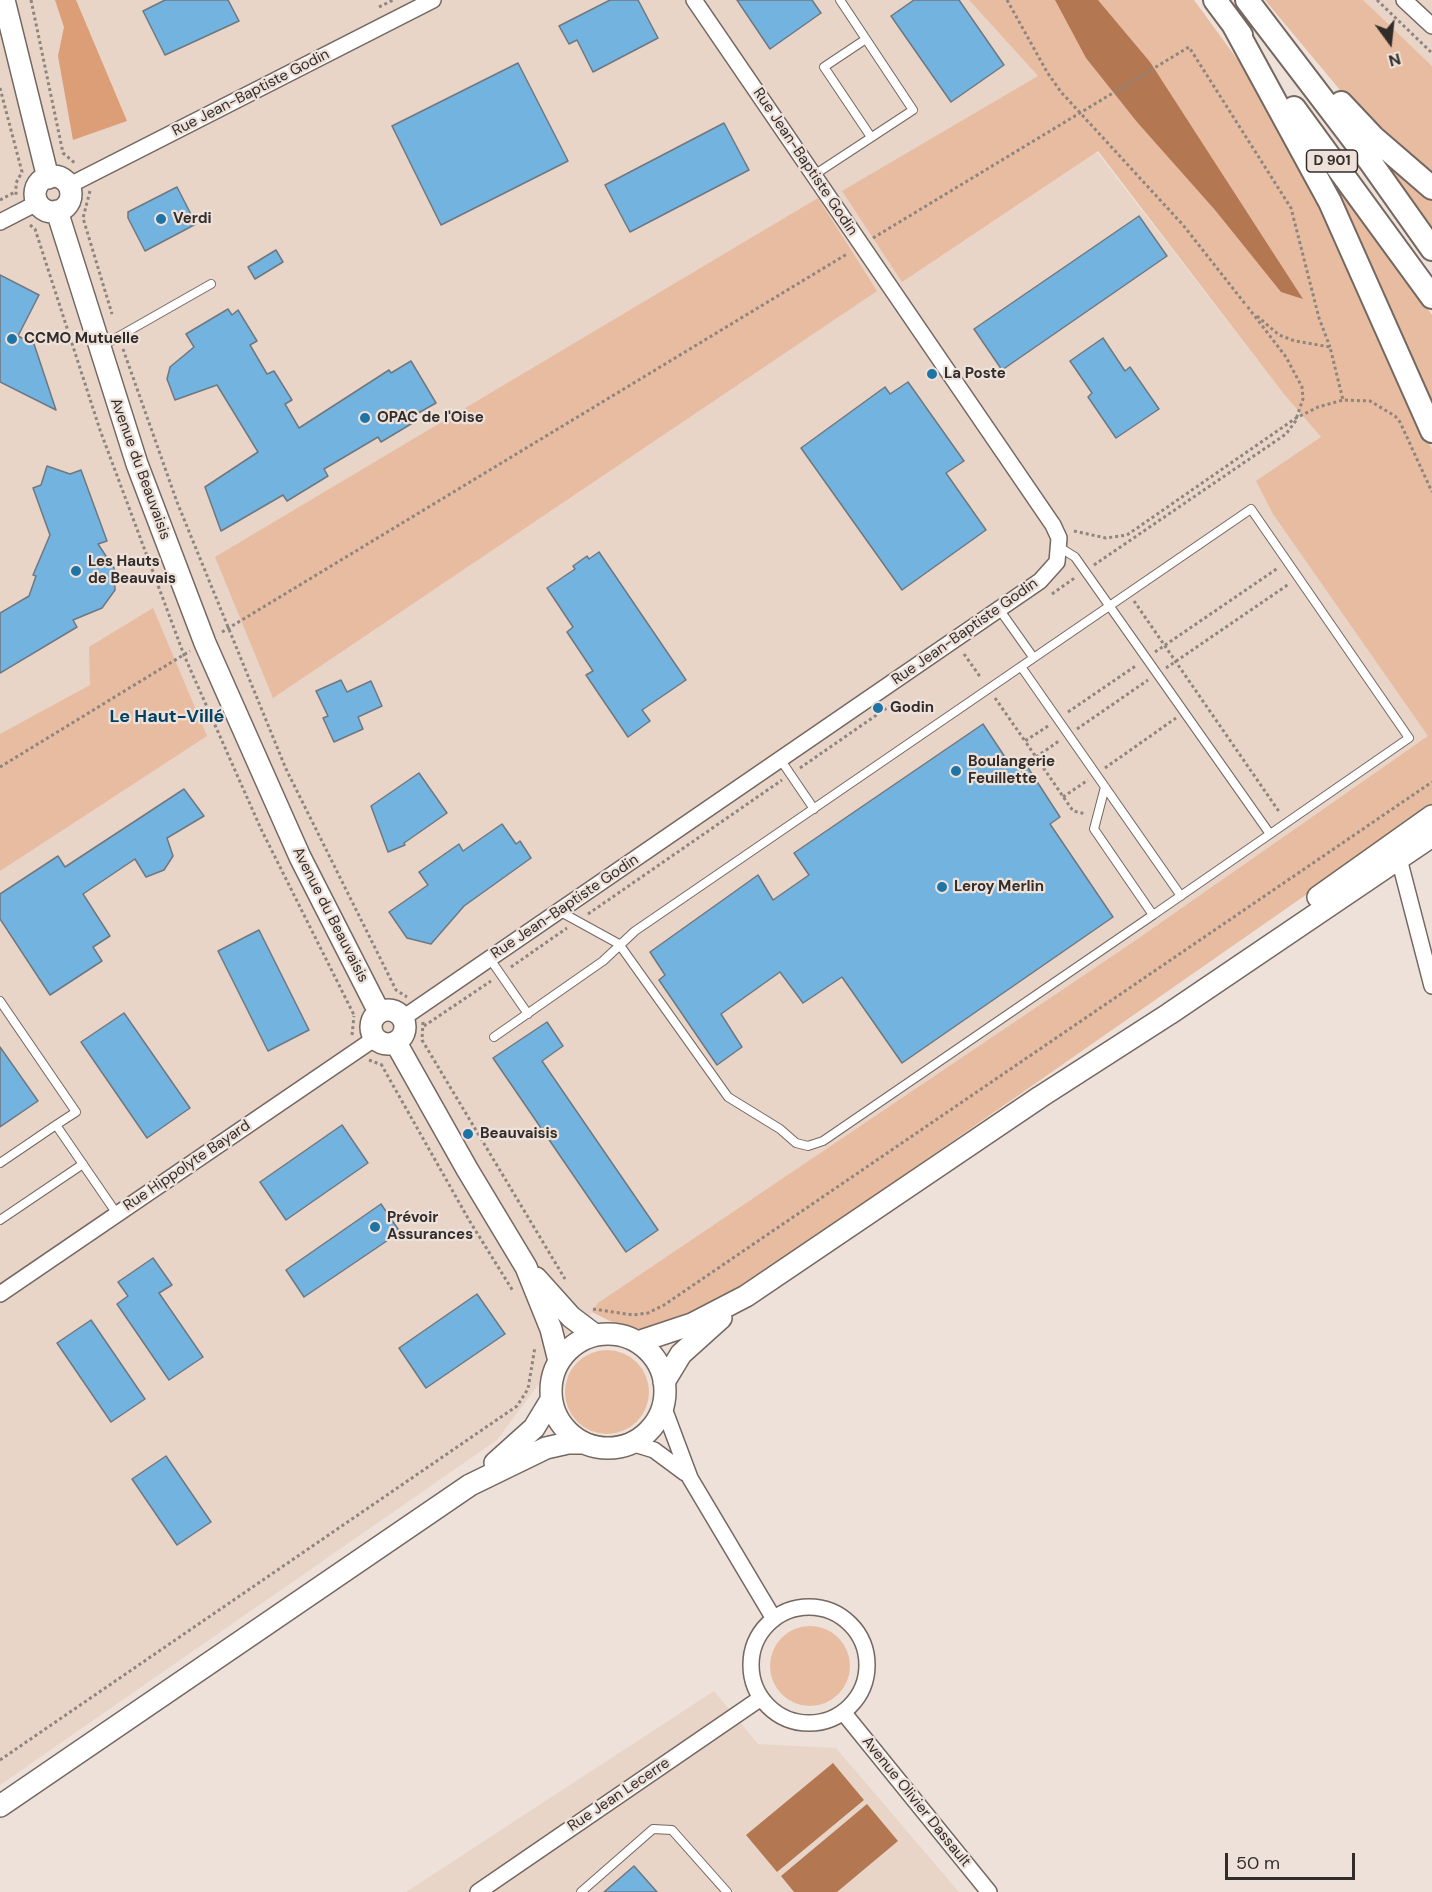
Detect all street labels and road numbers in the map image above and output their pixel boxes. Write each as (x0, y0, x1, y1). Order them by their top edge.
street label: Rue Jean-Baptiste Godin (169, 45, 333, 141)
street label: Rue Jean-Baptiste Godin (749, 85, 861, 239)
road number: D 901 (1306, 150, 1358, 172)
street label: Avenue du Beauvaisis (106, 396, 174, 542)
street label: Rue Jean-Baptiste Godin (889, 575, 1041, 689)
street label: Avenue du Beauvaisis (288, 844, 372, 986)
street label: Rue Jean-Baptiste Godin (488, 851, 642, 963)
street label: Rue Hippolyte Bayard (120, 1117, 254, 1215)
street label: Avenue Olivier Dassault (858, 1733, 974, 1871)
street label: Rue Jean Lecerre (564, 1754, 674, 1836)

